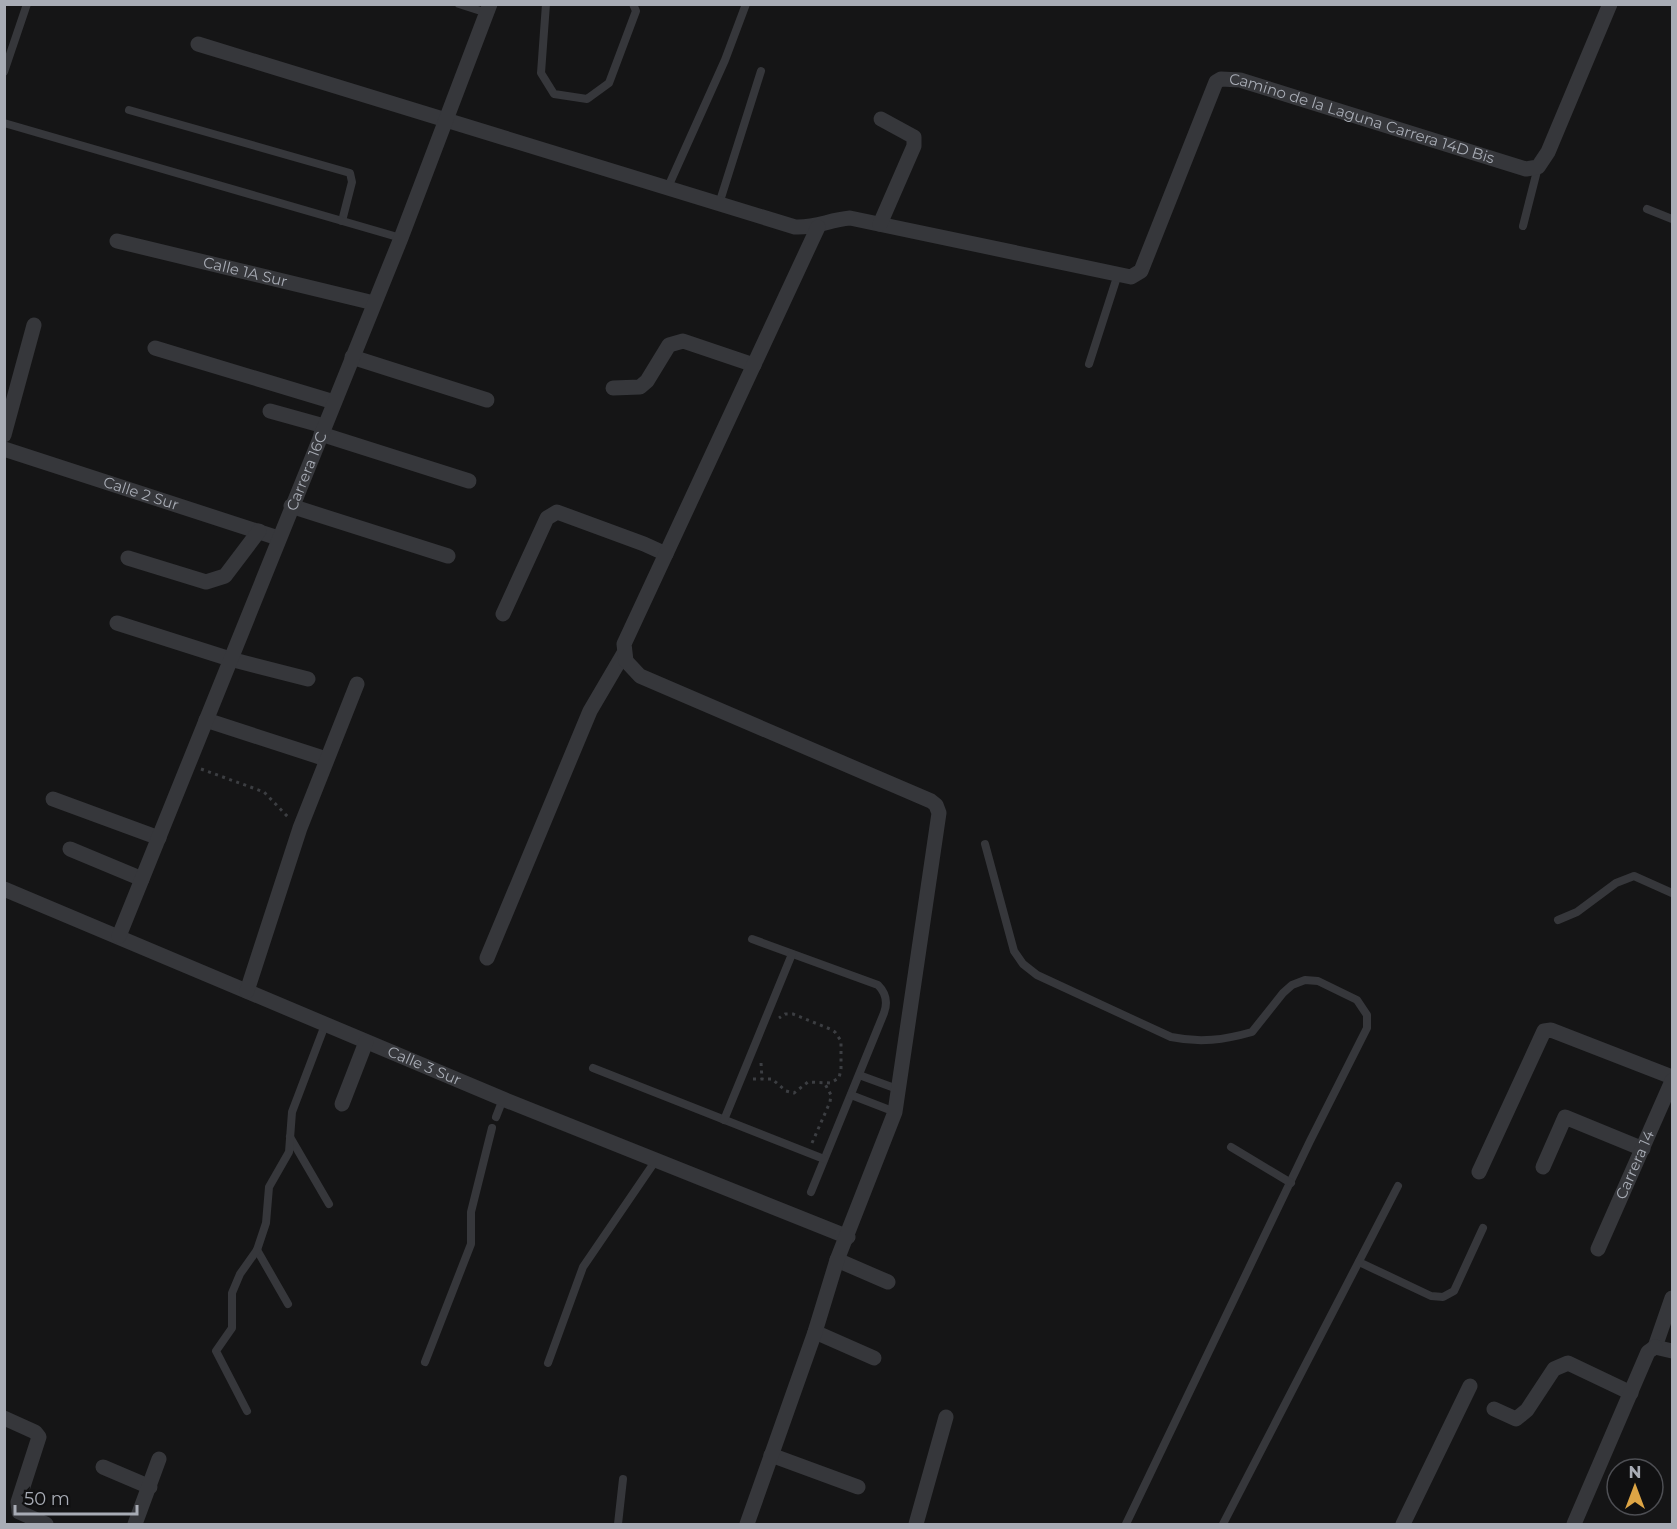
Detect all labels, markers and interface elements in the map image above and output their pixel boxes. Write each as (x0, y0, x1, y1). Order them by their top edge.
street label: Camino de la Laguna Carrera 14D Bis (1229, 69, 1497, 168)
street label: Calle 1A Sur (201, 252, 289, 291)
street label: Carrera 16C (282, 429, 331, 514)
street label: Calle 2 Sur (101, 472, 181, 514)
street label: Calle 3 Sur (385, 1041, 464, 1089)
street label: Carrera 14 (1611, 1127, 1658, 1202)
north arrow (1605, 1457, 1665, 1517)
text: N (1629, 1463, 1641, 1482)
scale bar (15, 1478, 136, 1516)
text: 50 m (24, 1488, 70, 1510)

